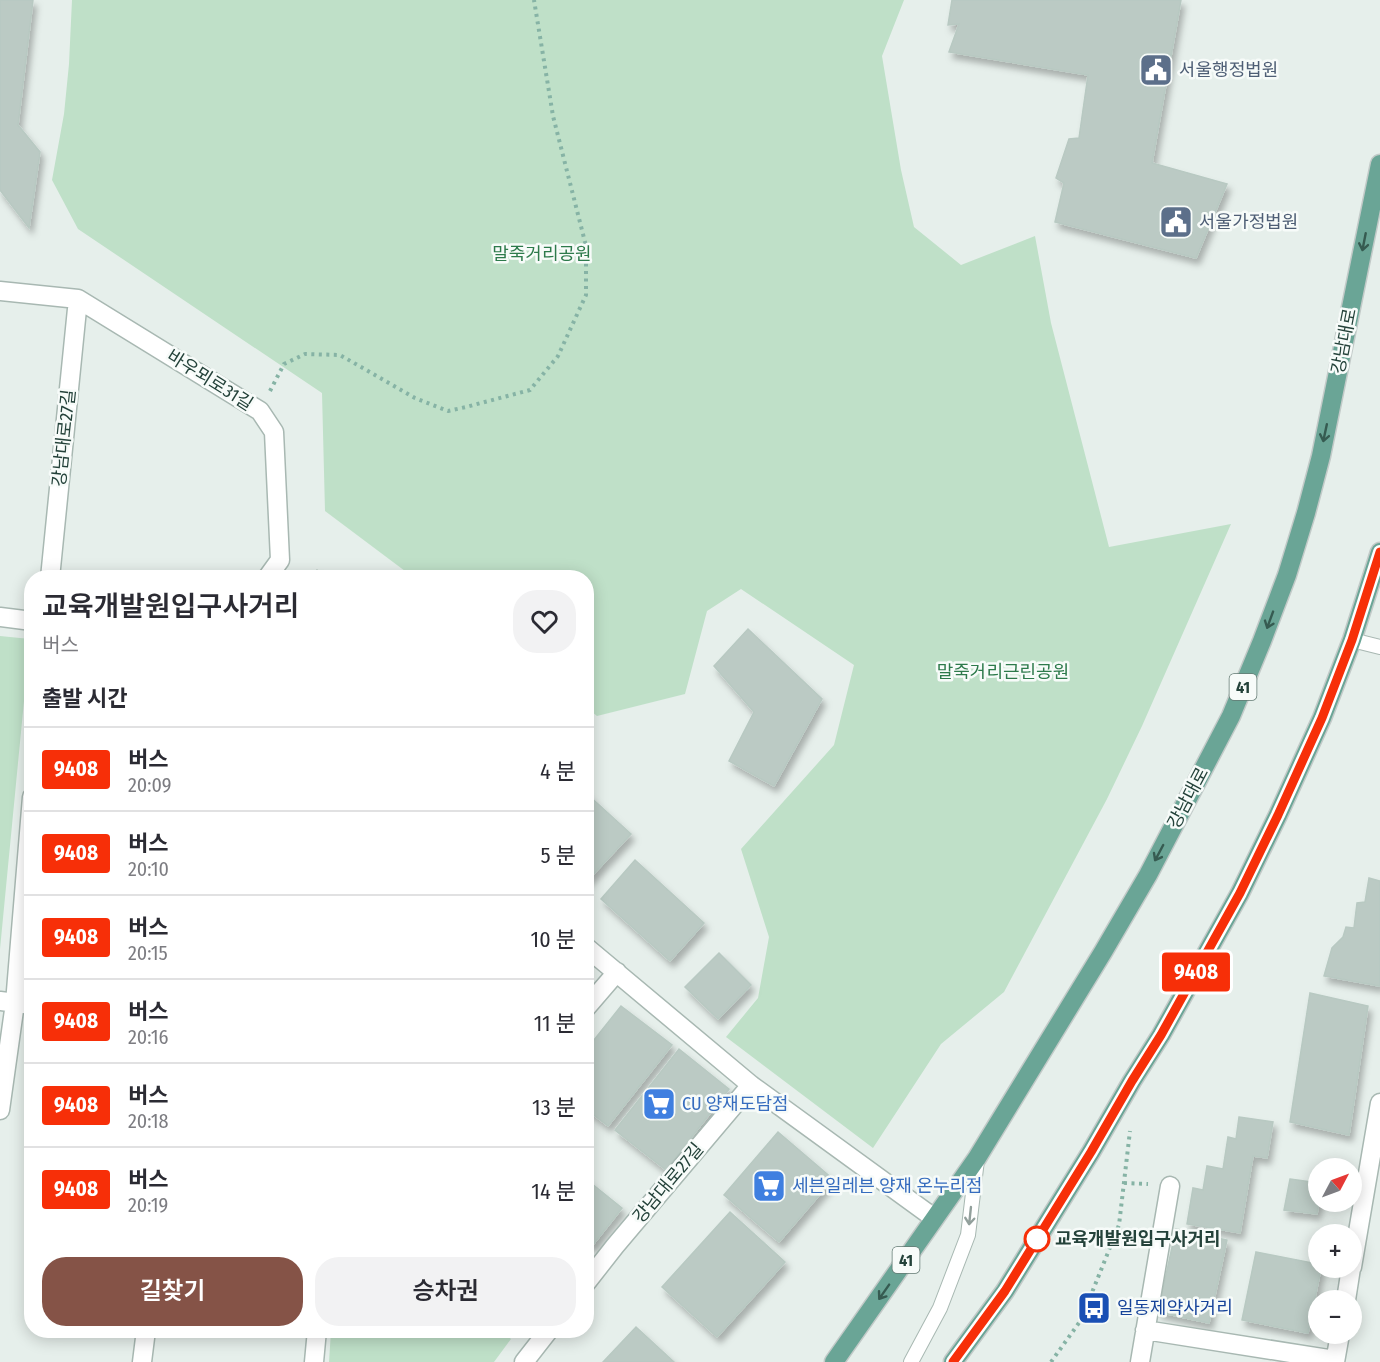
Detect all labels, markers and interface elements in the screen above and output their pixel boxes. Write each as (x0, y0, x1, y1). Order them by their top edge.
public building icon: 서울행정법원 (1138, 52, 1174, 88)
place label: 서울행정법원 (1179, 59, 1278, 81)
public building icon: 서울가정법원 (1158, 204, 1194, 240)
place label: 서울가정법원 (1199, 211, 1298, 233)
one-way arrow (1358, 232, 1369, 251)
park label: 말죽거리공원 (492, 243, 592, 265)
street label: 강남대로 (1327, 306, 1361, 376)
street label: 바우뫼로31길 (163, 345, 257, 415)
street label: 강남대로27길 (48, 388, 80, 488)
one-way arrow (1319, 423, 1330, 442)
text: 교육개발원입구사거리 (42, 590, 300, 623)
button: heart (513, 590, 576, 653)
one-way arrow (1264, 610, 1275, 629)
text: 버스 (42, 633, 79, 657)
park label: 말죽거리근린공원 (937, 661, 1069, 683)
road number: 41 (1230, 674, 1256, 700)
text: 출발 시간 (42, 685, 128, 712)
text: 버스 (128, 746, 169, 773)
text: 9408 (54, 756, 98, 782)
text: 4 분 (540, 758, 576, 785)
street label: 강남대로 (1163, 764, 1213, 832)
text: 20:09 (128, 773, 172, 797)
text: 버스 (128, 830, 169, 857)
text: 9408 (54, 840, 98, 866)
text: 5 분 (540, 842, 576, 869)
one-way arrow (1153, 843, 1165, 861)
text: 20:10 (128, 857, 169, 881)
text: 버스 (128, 914, 169, 941)
text: 9408 (54, 924, 98, 950)
text: 10 분 (531, 926, 576, 953)
text: 20:15 (128, 941, 168, 965)
line badge: 9408 (1154, 952, 1238, 992)
text: 9408 (1174, 959, 1218, 985)
text: 버스 (128, 998, 169, 1025)
text: 9408 (54, 1008, 98, 1034)
text: 11 분 (534, 1010, 576, 1037)
text: 20:16 (128, 1025, 168, 1049)
text: 버스 (128, 1082, 169, 1109)
supermarket icon: CU 양재도담점 (641, 1086, 677, 1122)
text: 9408 (54, 1092, 98, 1118)
place label: CU 양재도담점 (682, 1093, 789, 1115)
text: 13 분 (532, 1094, 576, 1121)
text: 20:18 (128, 1109, 169, 1133)
street label: 강남대로27길 (628, 1138, 708, 1228)
north arrow (1308, 1158, 1362, 1212)
map controls (1308, 1158, 1362, 1344)
text: 버스 (128, 1166, 169, 1193)
supermarket icon: 세븐일레븐 양재 온누리점 (751, 1168, 787, 1204)
place label: 세븐일레븐 양재 온누리점 (792, 1175, 983, 1197)
text: 9408 (54, 1176, 98, 1202)
text: 14 분 (531, 1178, 576, 1205)
text: 20:19 (128, 1193, 168, 1217)
one-way arrow (965, 1206, 976, 1225)
button: + (1308, 1224, 1362, 1278)
marker: 교육개발원입구사거리 (1024, 1226, 1050, 1252)
place label: 교육개발원입구사거리 (1055, 1228, 1221, 1250)
road number: 41 (892, 1247, 920, 1273)
button: 길찾기 (42, 1257, 303, 1326)
button: 승차권 (315, 1257, 576, 1326)
one-way arrow (878, 1284, 890, 1300)
bus stop icon: 일동제약사거리 (1076, 1290, 1112, 1326)
button: − (1308, 1290, 1362, 1344)
place label: 일동제약사거리 (1117, 1297, 1233, 1319)

